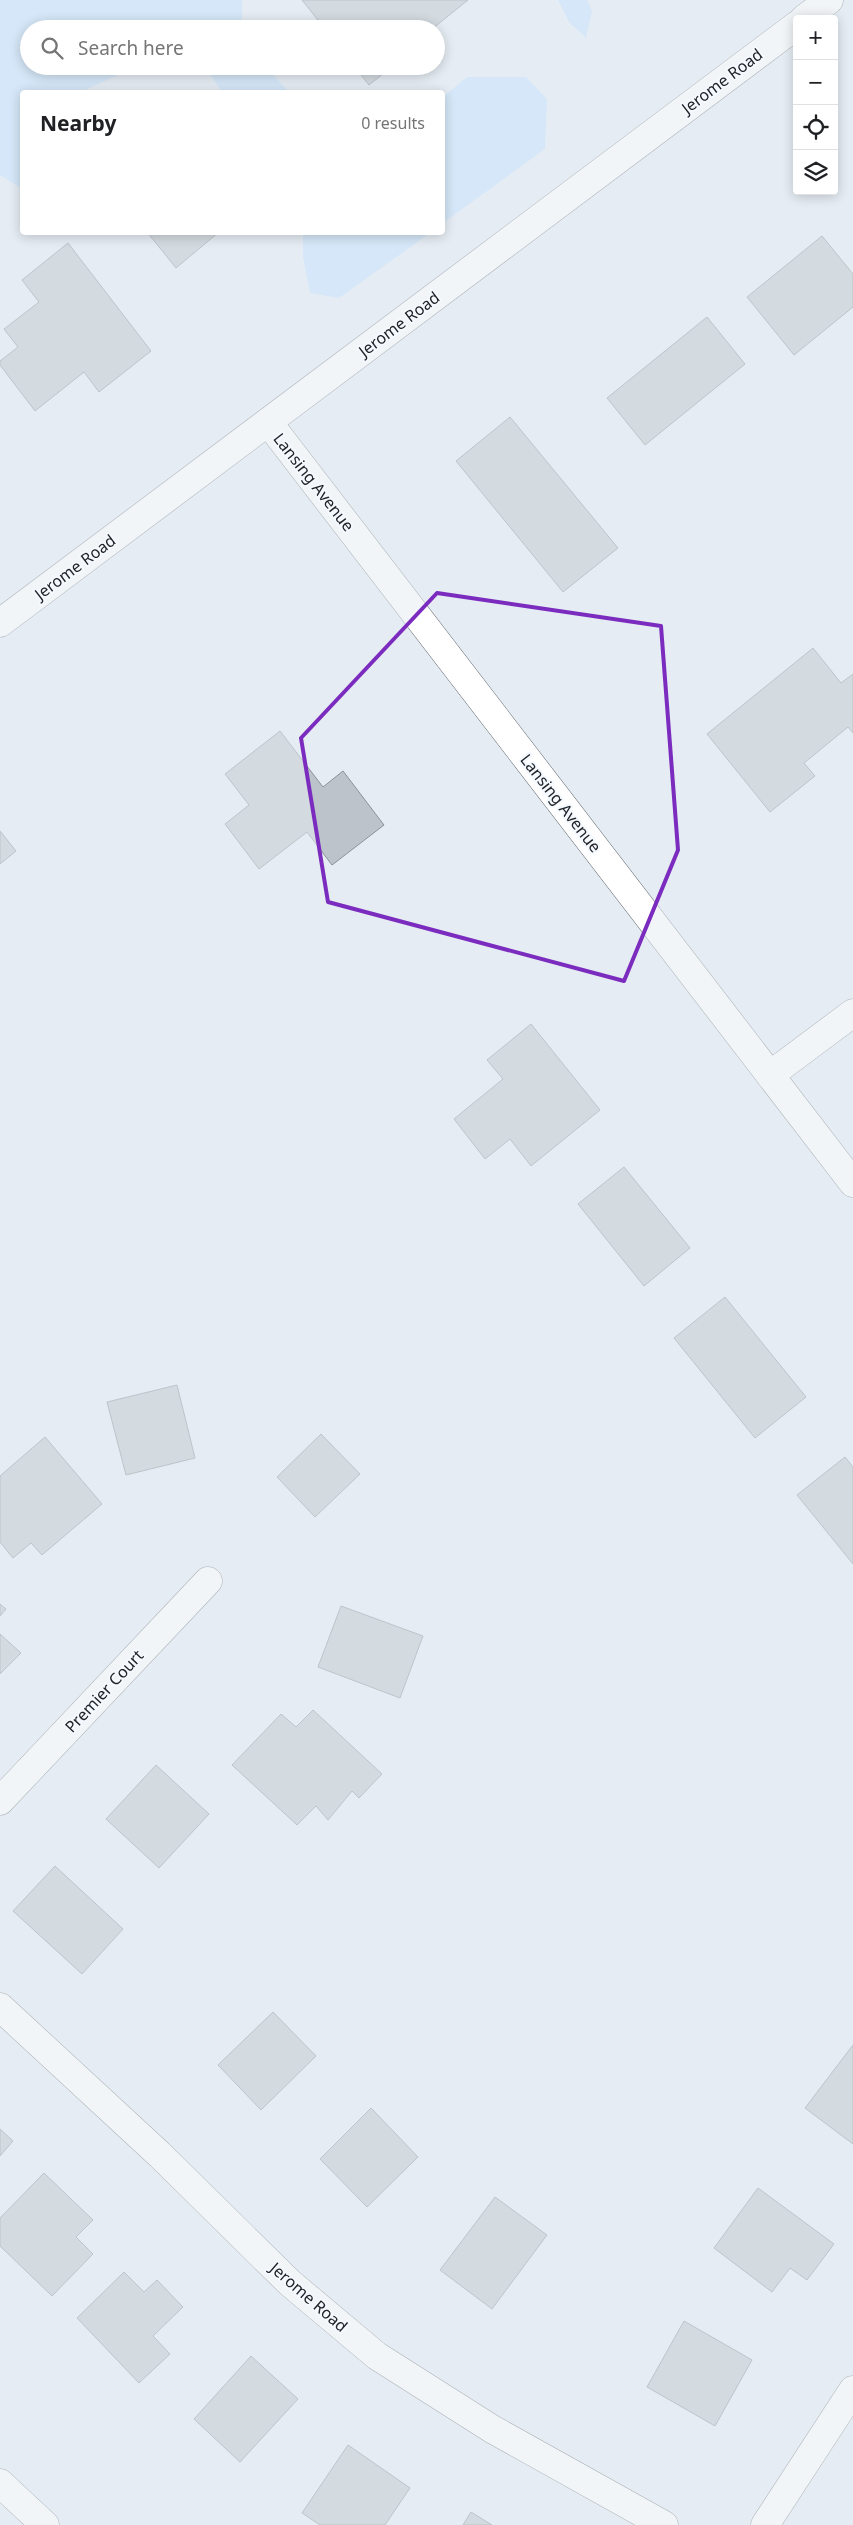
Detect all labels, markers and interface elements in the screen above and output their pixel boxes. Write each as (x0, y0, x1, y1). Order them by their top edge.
map controls (793, 15, 838, 195)
button: + (793, 15, 838, 60)
search box (20, 20, 445, 75)
icon: search (38, 34, 66, 62)
text: Search here (78, 35, 184, 61)
street label: Jerome Road (675, 43, 767, 120)
button: − (793, 60, 838, 105)
button: locate (793, 105, 838, 150)
text: Nearby (40, 109, 116, 137)
text: 0 results (361, 112, 425, 134)
button: layers (793, 150, 838, 195)
street label: Jerome Road (352, 286, 444, 363)
street label: Lansing Avenue (269, 428, 359, 536)
street label: Jerome Road (28, 529, 120, 606)
street label: Lansing Avenue (516, 749, 606, 857)
street label: Premier Court (60, 1645, 148, 1737)
street label: Jerome Road (264, 2256, 352, 2337)

